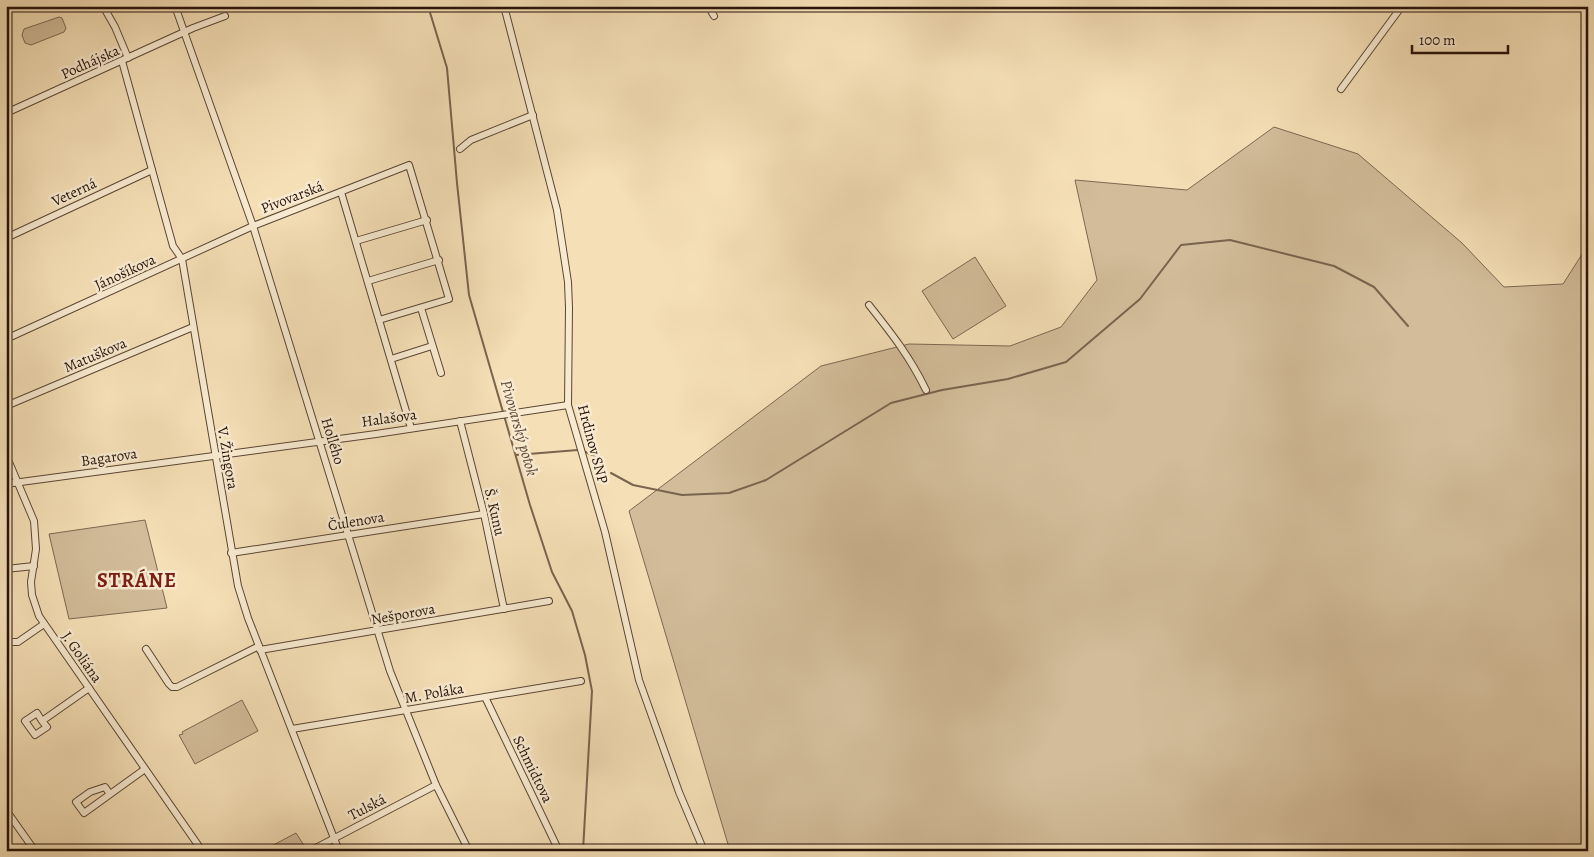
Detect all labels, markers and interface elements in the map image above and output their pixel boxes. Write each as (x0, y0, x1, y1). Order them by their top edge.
scale bar (1412, 22, 1508, 54)
text: 100 m (1419, 30, 1456, 50)
street label: Podhájska (58, 40, 122, 84)
street label: Veterná (47, 173, 100, 211)
street label: Pivovarská (258, 176, 326, 218)
street label: Jánošíkova (91, 249, 159, 295)
street label: Matuškova (61, 333, 129, 377)
water label: Pivovarský potok (495, 377, 543, 479)
street label: Hrdinov SNP (573, 402, 613, 486)
street label: Halašova (360, 404, 418, 432)
street label: Hollého (316, 415, 350, 467)
street label: V. Žingora (212, 424, 243, 491)
street label: Bagarova (80, 443, 138, 471)
street label: Š. Kunu (480, 486, 510, 538)
street label: Čulenova (326, 507, 386, 535)
district label: STRÁNE (97, 567, 177, 594)
street label: Nešporova (369, 599, 437, 629)
street label: J. Goliána (57, 627, 107, 687)
street label: M. Poláka (403, 678, 465, 708)
street label: Schmidtova (508, 732, 558, 806)
street label: Tulská (345, 789, 389, 825)

